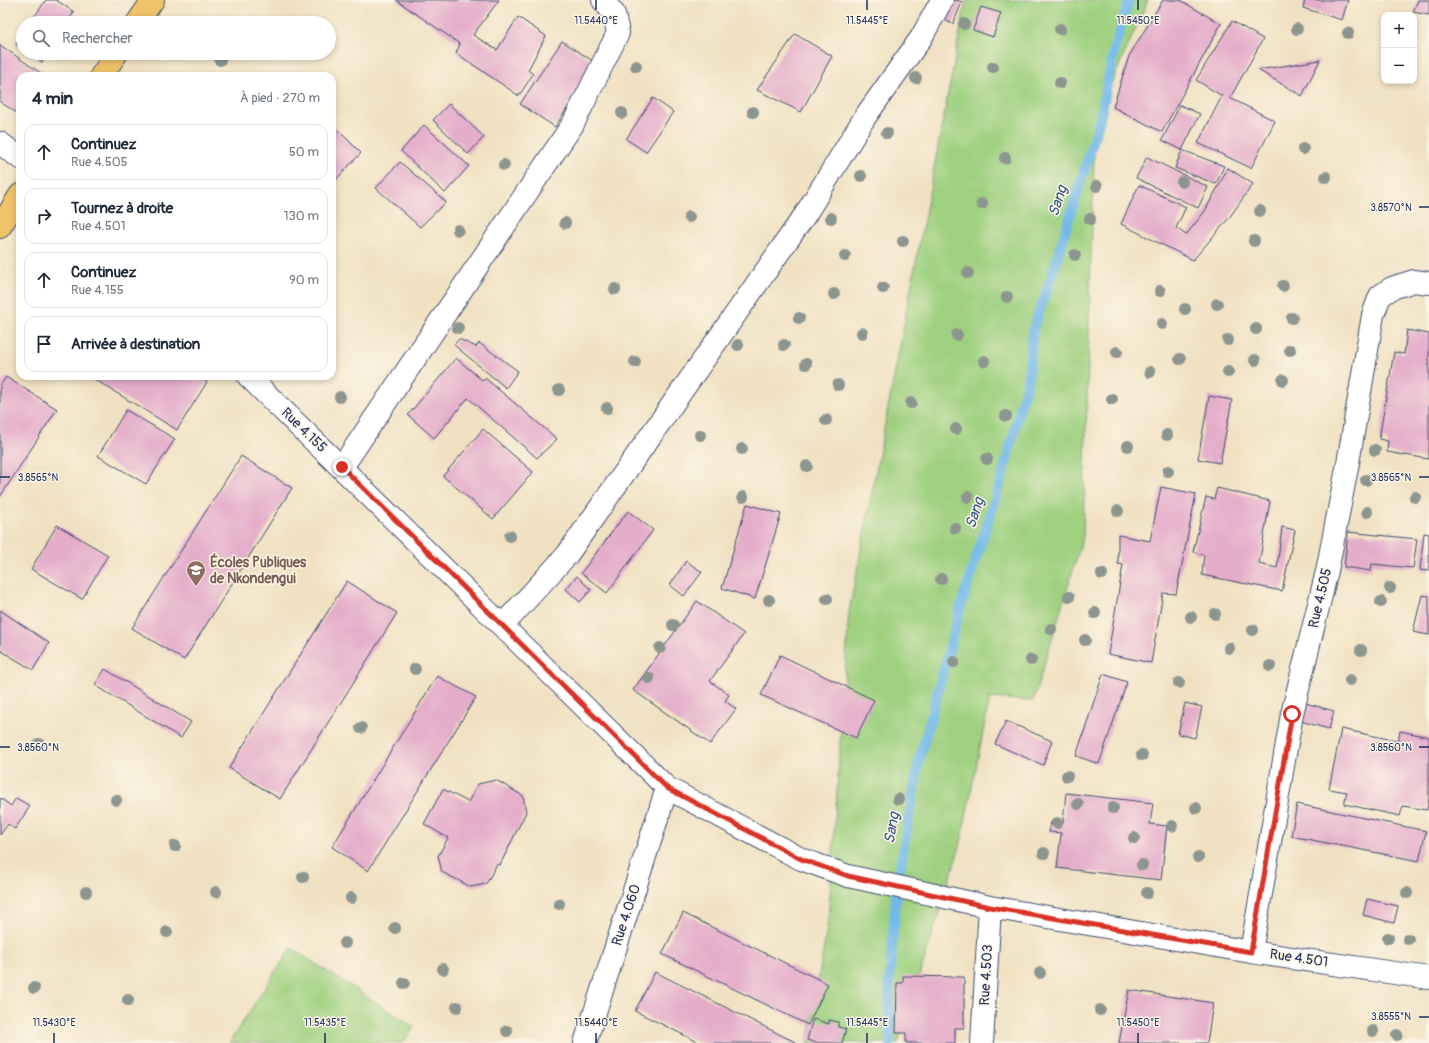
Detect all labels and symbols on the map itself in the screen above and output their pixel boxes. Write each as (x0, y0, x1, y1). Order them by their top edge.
text: 11.5440°E (574, 15, 618, 27)
text: 11.5445°E (846, 15, 888, 27)
text: 11.5450°E (1116, 15, 1160, 27)
water label: Sang (1044, 182, 1072, 219)
text: 3.8570°N (1370, 202, 1412, 214)
street label: Rue 4.155 (278, 404, 330, 456)
route end (333, 458, 351, 476)
text: 3.8565°N (18, 472, 59, 484)
text: 3.8565°N (1371, 472, 1412, 484)
water label: Sang (961, 494, 989, 531)
place label: Écoles Publiques de Nkondengui (210, 553, 307, 587)
school or university icon: Écoles Publiques de Nkondengui (185, 559, 207, 587)
street label: Rue 4.505 (1305, 566, 1335, 630)
route start (1283, 705, 1301, 723)
text: 3.8560°N (17, 742, 59, 754)
text: 3.8560°N (1370, 742, 1412, 754)
water label: Sang (880, 810, 904, 845)
street label: Rue 4.060 (608, 882, 644, 948)
street label: Rue 4.503 (976, 944, 996, 1006)
street label: Rue 4.501 (1269, 945, 1329, 971)
text: 3.8555°N (1371, 1011, 1411, 1023)
text: 11.5430°E (32, 1017, 76, 1029)
text: 11.5435°E (304, 1017, 346, 1029)
text: 11.5440°E (574, 1017, 618, 1029)
text: 11.5445°E (846, 1017, 888, 1029)
text: 11.5450°E (1116, 1017, 1160, 1029)

